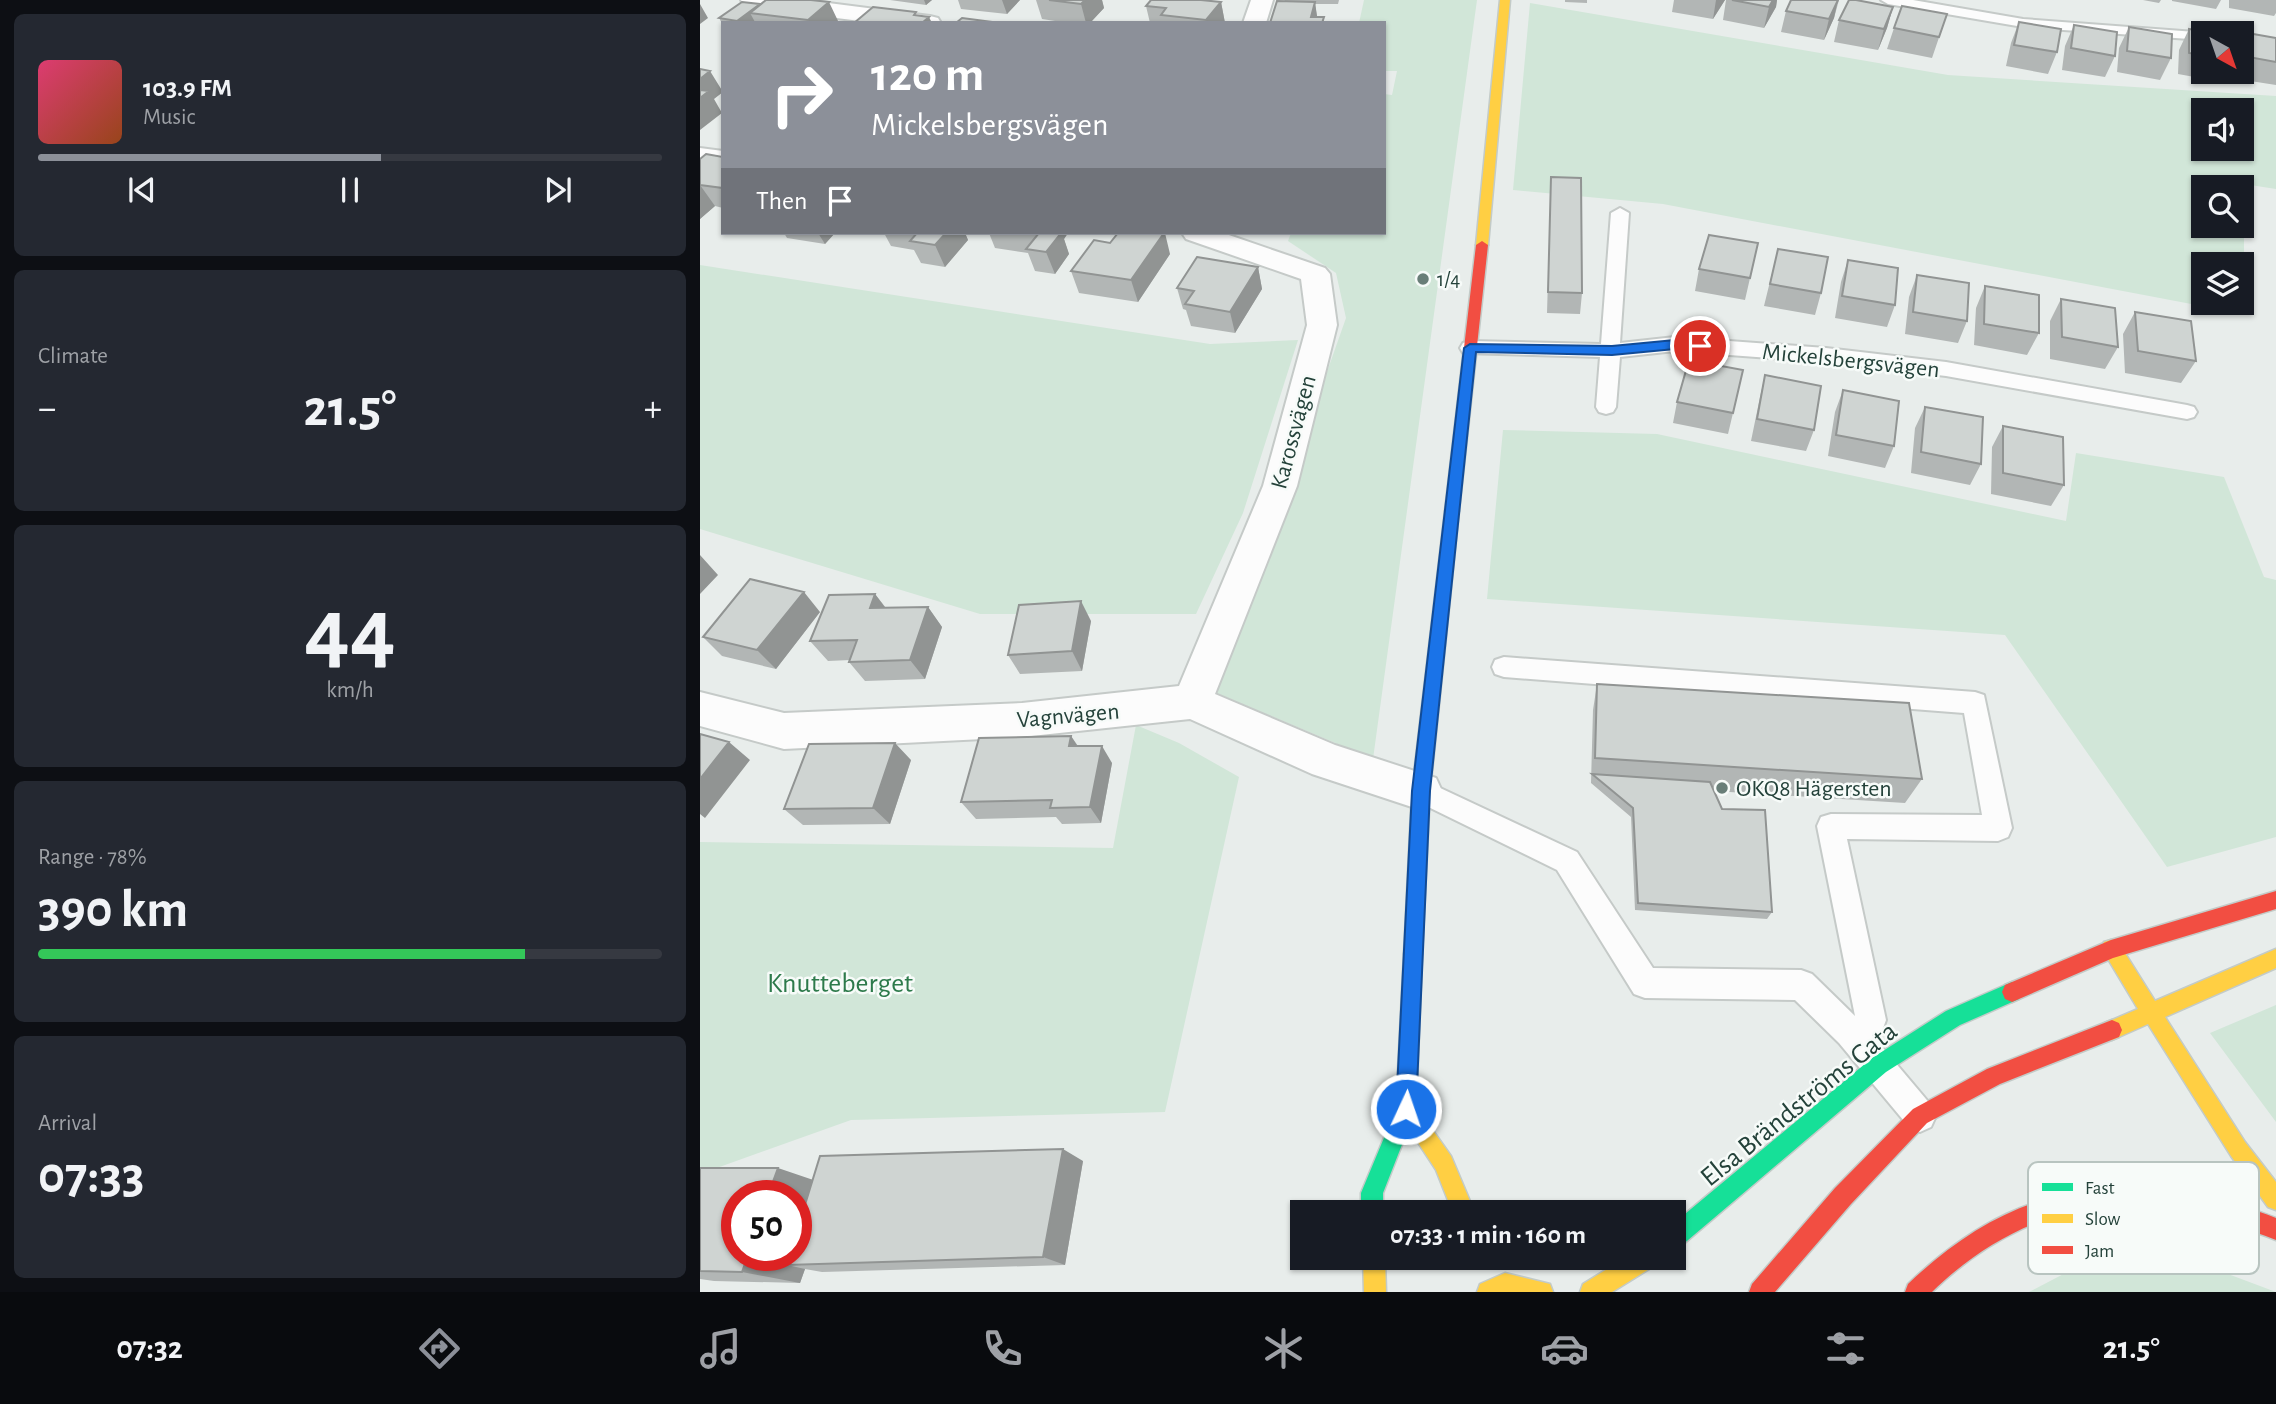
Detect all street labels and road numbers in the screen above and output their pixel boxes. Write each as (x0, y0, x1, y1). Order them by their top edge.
street label: Mickelsbergsvägen (1761, 340, 1941, 382)
street label: Karossvägen (1267, 373, 1321, 492)
street label: Vagnvägen (1016, 700, 1120, 732)
street label: Elsa Brändströms Gata (1696, 1017, 1903, 1192)

